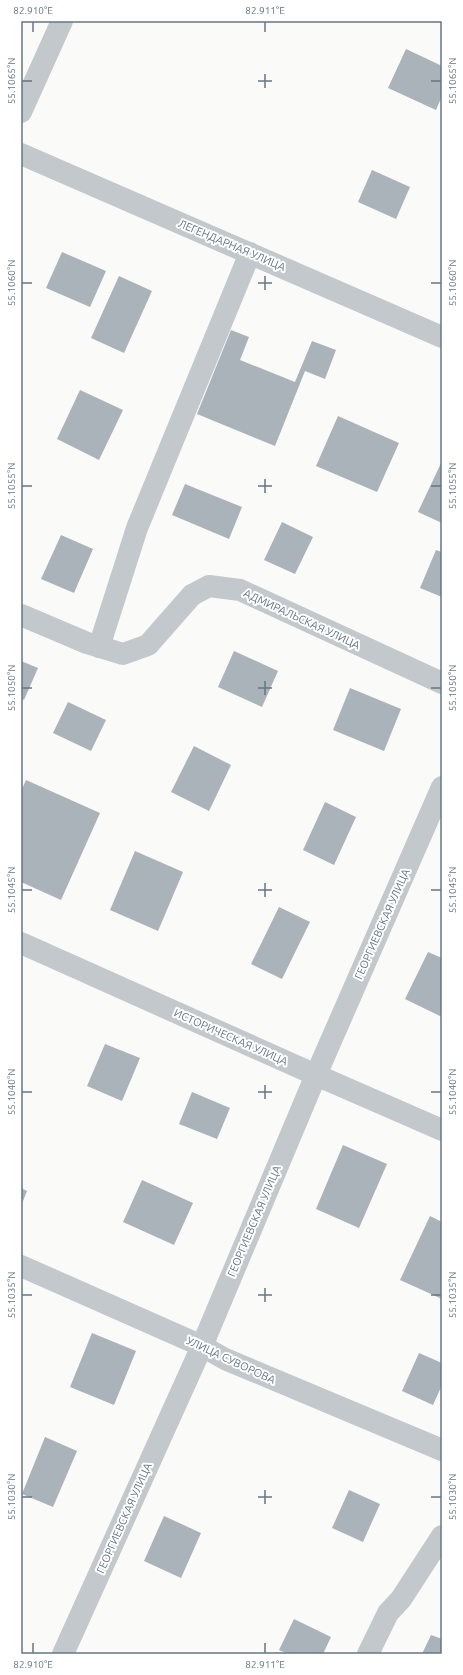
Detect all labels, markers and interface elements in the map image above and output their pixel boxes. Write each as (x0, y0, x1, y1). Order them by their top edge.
text: 82.910°E (13, 5, 53, 16)
text: 82.911°E (245, 5, 285, 16)
text: 55.1065°N (6, 58, 17, 104)
text: 55.1065°N (447, 58, 458, 104)
street label: ЛЕГЕНДАРНАЯ УЛИЦА (177, 217, 288, 273)
text: 55.1060°N (6, 260, 17, 306)
text: 55.1060°N (447, 260, 458, 306)
text: 55.1055°N (6, 463, 17, 509)
text: 55.1055°N (447, 463, 458, 509)
street label: АДМИРАЛЬСКАЯ УЛИЦА (242, 587, 363, 652)
text: 55.1050°N (6, 665, 17, 711)
text: 55.1050°N (447, 665, 458, 711)
street label: ГЕОРГИЕВСКАЯ УЛИЦА (352, 866, 412, 981)
text: 55.1045°N (6, 867, 17, 913)
text: 55.1045°N (447, 867, 458, 913)
street label: ИСТОРИЧЕСКАЯ УЛИЦА (172, 1006, 290, 1068)
text: 55.1040°N (6, 1069, 17, 1115)
text: 55.1040°N (447, 1069, 458, 1115)
street label: ГЕОРГИЕВСКАЯ УЛИЦА (225, 1163, 283, 1278)
text: 55.1035°N (6, 1272, 17, 1318)
text: 55.1035°N (447, 1272, 458, 1318)
street label: УЛИЦА СУВОРОВА (185, 1334, 278, 1386)
street label: ГЕОРГИЕВСКАЯ УЛИЦА (94, 1460, 154, 1575)
text: 55.1030°N (6, 1474, 17, 1520)
text: 55.1030°N (447, 1474, 458, 1520)
text: 82.910°E (13, 1659, 53, 1670)
text: 82.911°E (245, 1659, 285, 1670)

